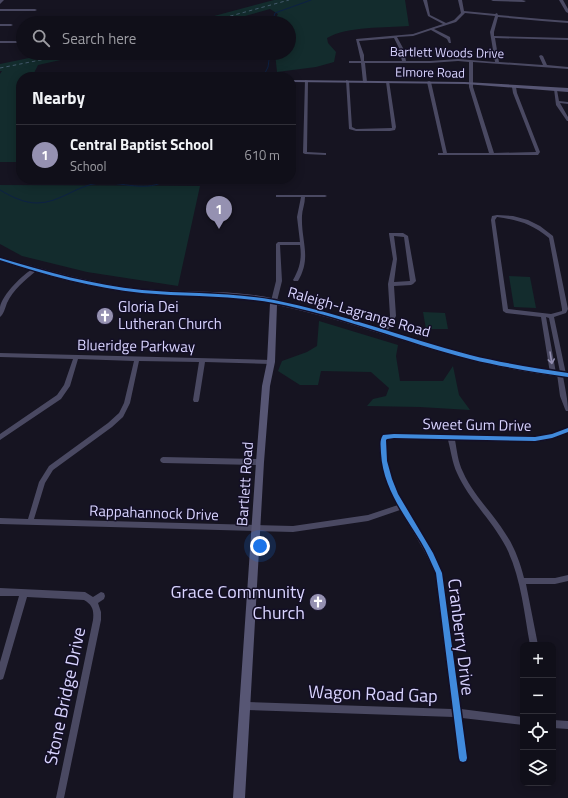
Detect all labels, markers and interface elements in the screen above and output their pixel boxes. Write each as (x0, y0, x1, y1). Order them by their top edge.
search box (16, 16, 296, 60)
icon: search (30, 27, 52, 49)
text: Search here (62, 27, 136, 50)
street label: Bartlett Woods Drive (390, 41, 504, 63)
street label: Elmore Road (395, 61, 465, 83)
text: Nearby (32, 85, 85, 111)
text: Central Baptist School (70, 133, 213, 156)
text: 1 (41, 145, 49, 165)
text: 610 m (244, 145, 280, 165)
text: School (70, 156, 106, 176)
pin: 1 (206, 196, 232, 229)
street label: Raleigh-Lagrange Road (285, 280, 433, 343)
place label: Gloria Dei Lutheran Church (118, 295, 222, 335)
church icon: Gloria Dei Lutheran Church (95, 306, 115, 326)
street label: Blueridge Parkway (77, 333, 195, 358)
one-way arrow (548, 351, 556, 364)
street label: Sweet Gum Drive (422, 412, 532, 437)
street label: Bartlett Road (230, 441, 259, 527)
street label: Rappahannock Drive (89, 499, 219, 526)
your location (250, 536, 270, 556)
street label: Cranberry Drive (441, 577, 482, 697)
place label: Grace Community Church (170, 578, 305, 626)
church icon: Grace Community Church (308, 592, 328, 612)
street label: Stone Bridge Drive (37, 624, 92, 767)
map controls (520, 642, 556, 786)
button: + (520, 642, 556, 678)
street label: Wagon Road Gap (308, 678, 438, 709)
button: − (520, 678, 556, 714)
button: locate (520, 714, 556, 750)
button: layers (520, 750, 556, 786)

